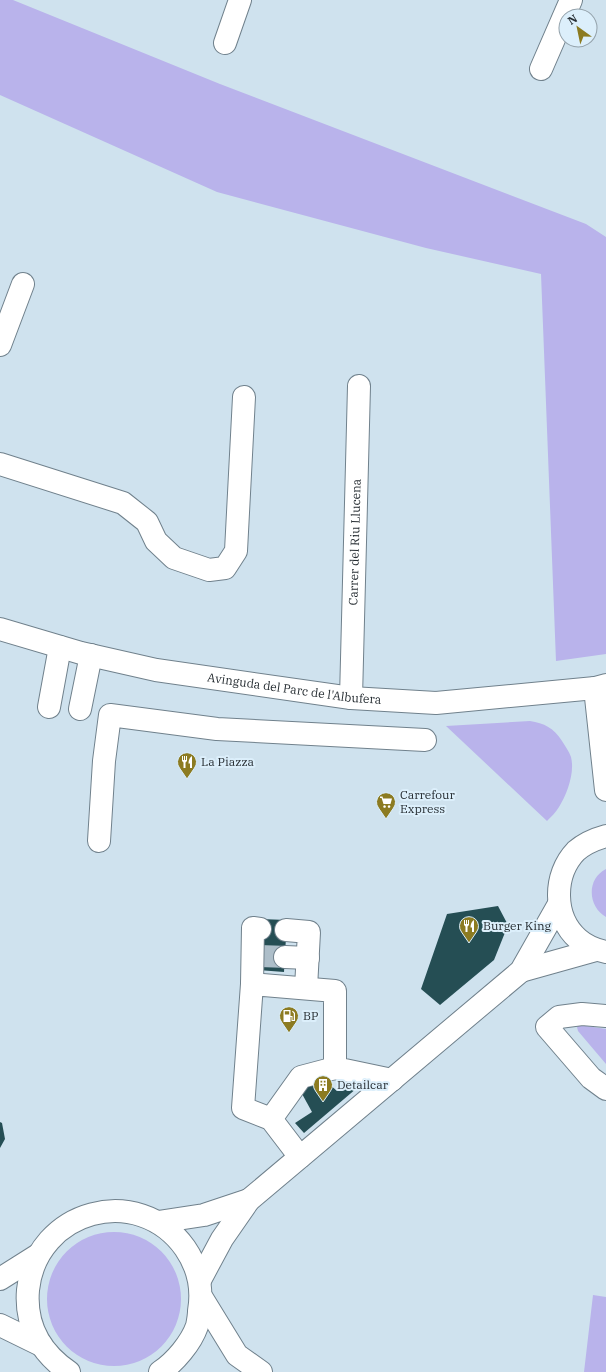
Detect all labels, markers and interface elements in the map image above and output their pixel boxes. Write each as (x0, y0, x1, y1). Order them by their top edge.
north arrow (558, 8, 598, 48)
text: N (565, 11, 580, 28)
street label: Carrer del Riu Llucena (345, 478, 364, 606)
street label: Avinguda del Parc de l'Albufera (206, 669, 382, 707)
restaurant icon: La Piazza (176, 751, 198, 779)
place label: La Piazza (201, 754, 254, 769)
place label: Carrefour Express (400, 787, 456, 816)
supermarket icon: Carrefour Express (375, 791, 397, 819)
restaurant icon: Burger King (458, 915, 480, 943)
place label: Burger King (483, 918, 552, 933)
fuel station icon: BP (278, 1005, 300, 1033)
place label: BP (303, 1008, 319, 1023)
building icon: Detailcar (312, 1074, 334, 1102)
place label: Detailcar (337, 1077, 389, 1092)

